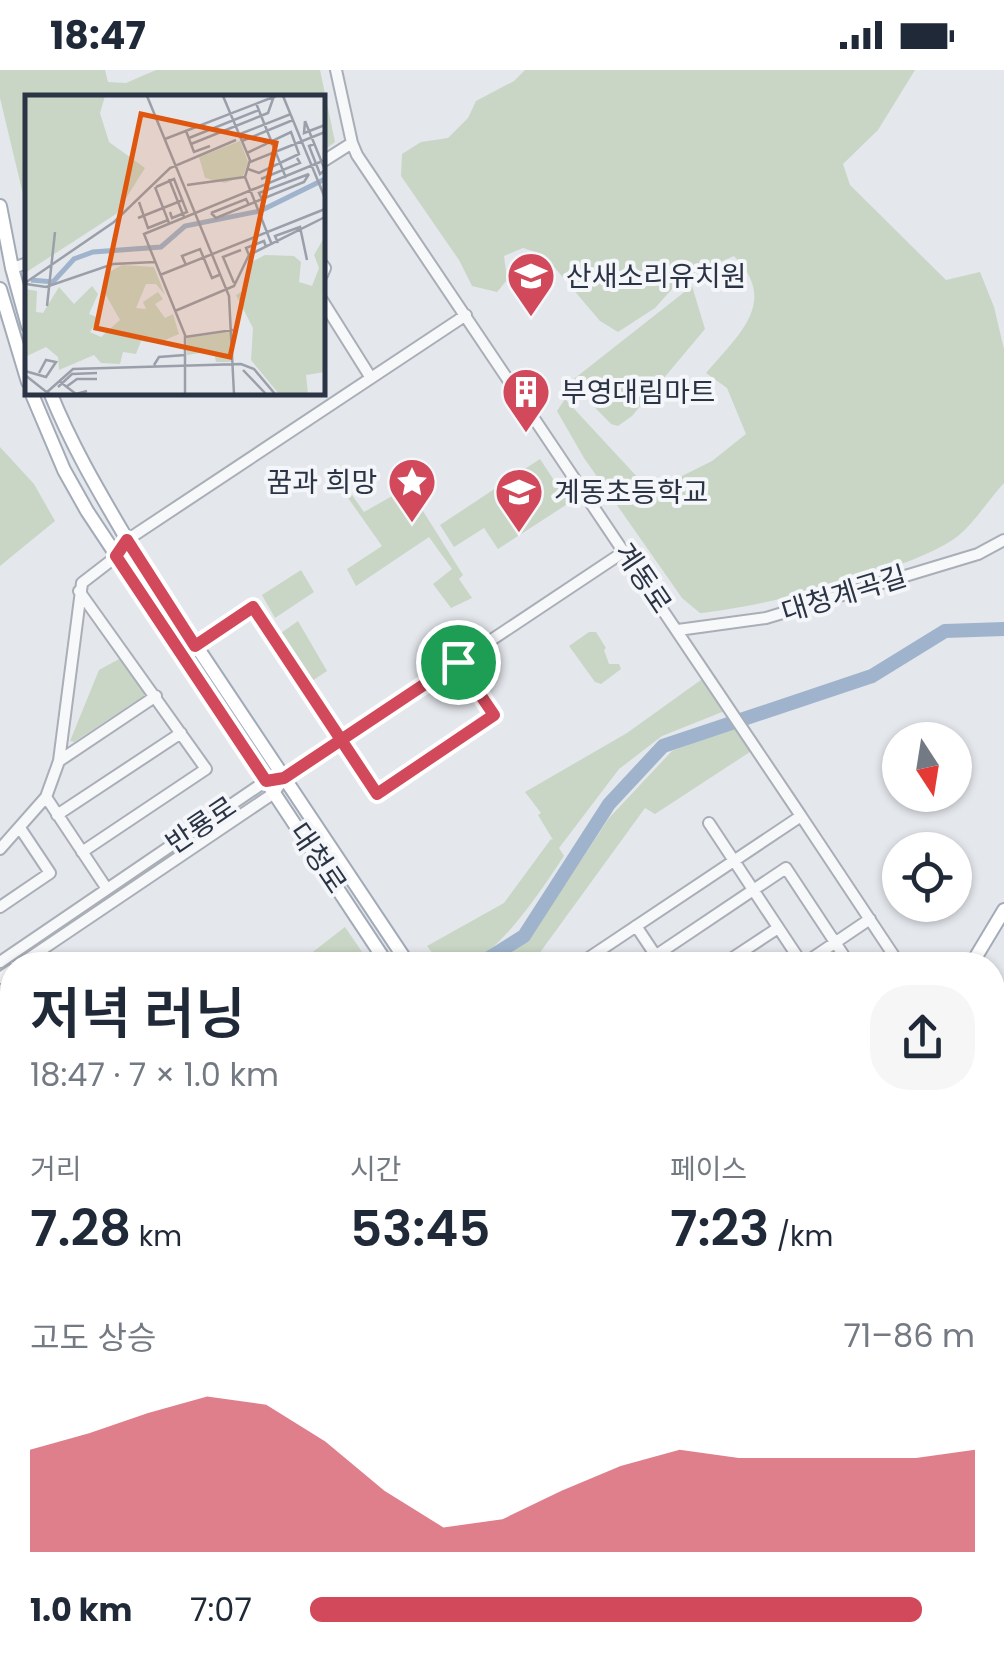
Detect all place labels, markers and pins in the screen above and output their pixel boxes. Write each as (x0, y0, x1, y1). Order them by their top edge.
school or university icon: 산새소리유치원 (505, 250, 557, 318)
place label: 산새소리유치원 (566, 257, 746, 296)
building icon: 부영대림마트 (500, 366, 552, 434)
place label: 부영대림마트 (561, 373, 716, 412)
place icon: 꿈과 희망 (386, 456, 438, 524)
place label: 꿈과 희망 (266, 463, 377, 502)
school or university icon: 계동초등학교 (493, 466, 545, 534)
place label: 계동초등학교 (554, 473, 709, 512)
pin (416, 620, 501, 705)

